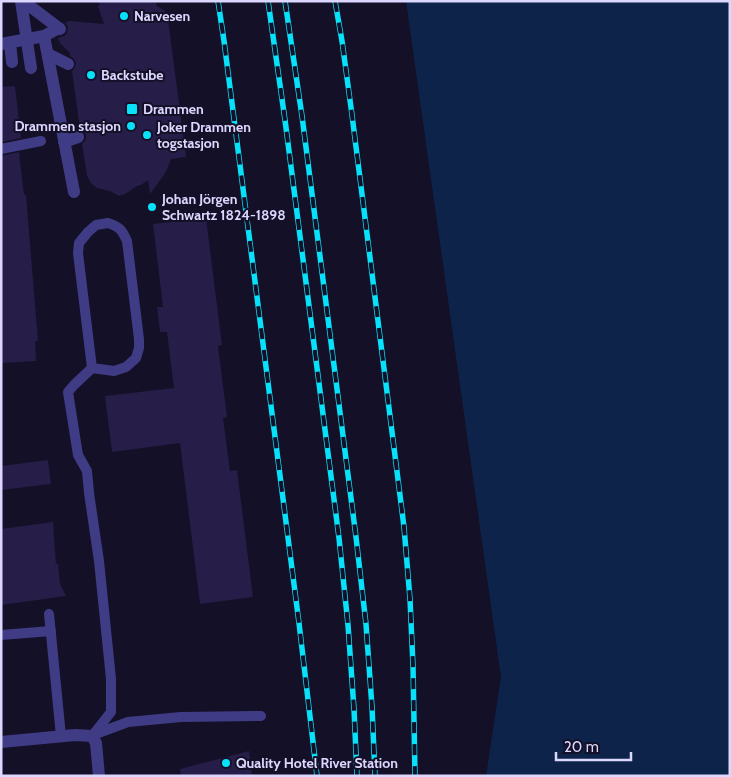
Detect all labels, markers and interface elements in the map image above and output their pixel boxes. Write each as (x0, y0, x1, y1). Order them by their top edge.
place label: Narvesen (134, 7, 190, 25)
marker: Narvesen (118, 10, 130, 22)
place label: Backstube (101, 66, 164, 84)
marker: Backstube (85, 69, 97, 81)
place label: Drammen (143, 100, 204, 118)
marker: Drammen (125, 102, 139, 116)
place label: Drammen stasjon (14, 117, 121, 135)
place label: Joker Drammen togstasjon (156, 118, 251, 152)
marker: Drammen stasjon (125, 120, 137, 132)
marker: Joker Drammen togstasjon (141, 129, 153, 141)
place label: Johan Jörgen Schwartz 1824-1898 (161, 190, 286, 224)
marker: Johan Jörgen Schwartz 1824-1898 (146, 201, 158, 213)
scale bar (556, 730, 631, 762)
text: 20 m (564, 738, 599, 756)
place label: Quality Hotel River Station (236, 754, 398, 772)
marker: Quality Hotel River Station (220, 757, 232, 769)

